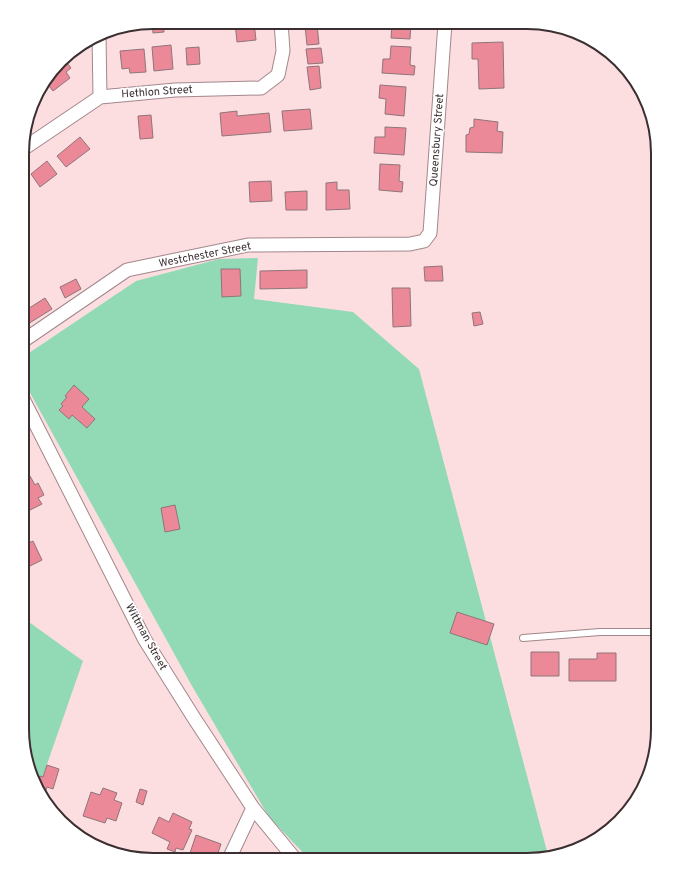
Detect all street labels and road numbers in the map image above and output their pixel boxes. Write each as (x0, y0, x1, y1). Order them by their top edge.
street label: Hethlon Street (121, 83, 193, 101)
street label: Queensbury Street (427, 93, 447, 187)
street label: Westchester Street (158, 239, 252, 271)
street label: Wittman Street (122, 601, 170, 673)

